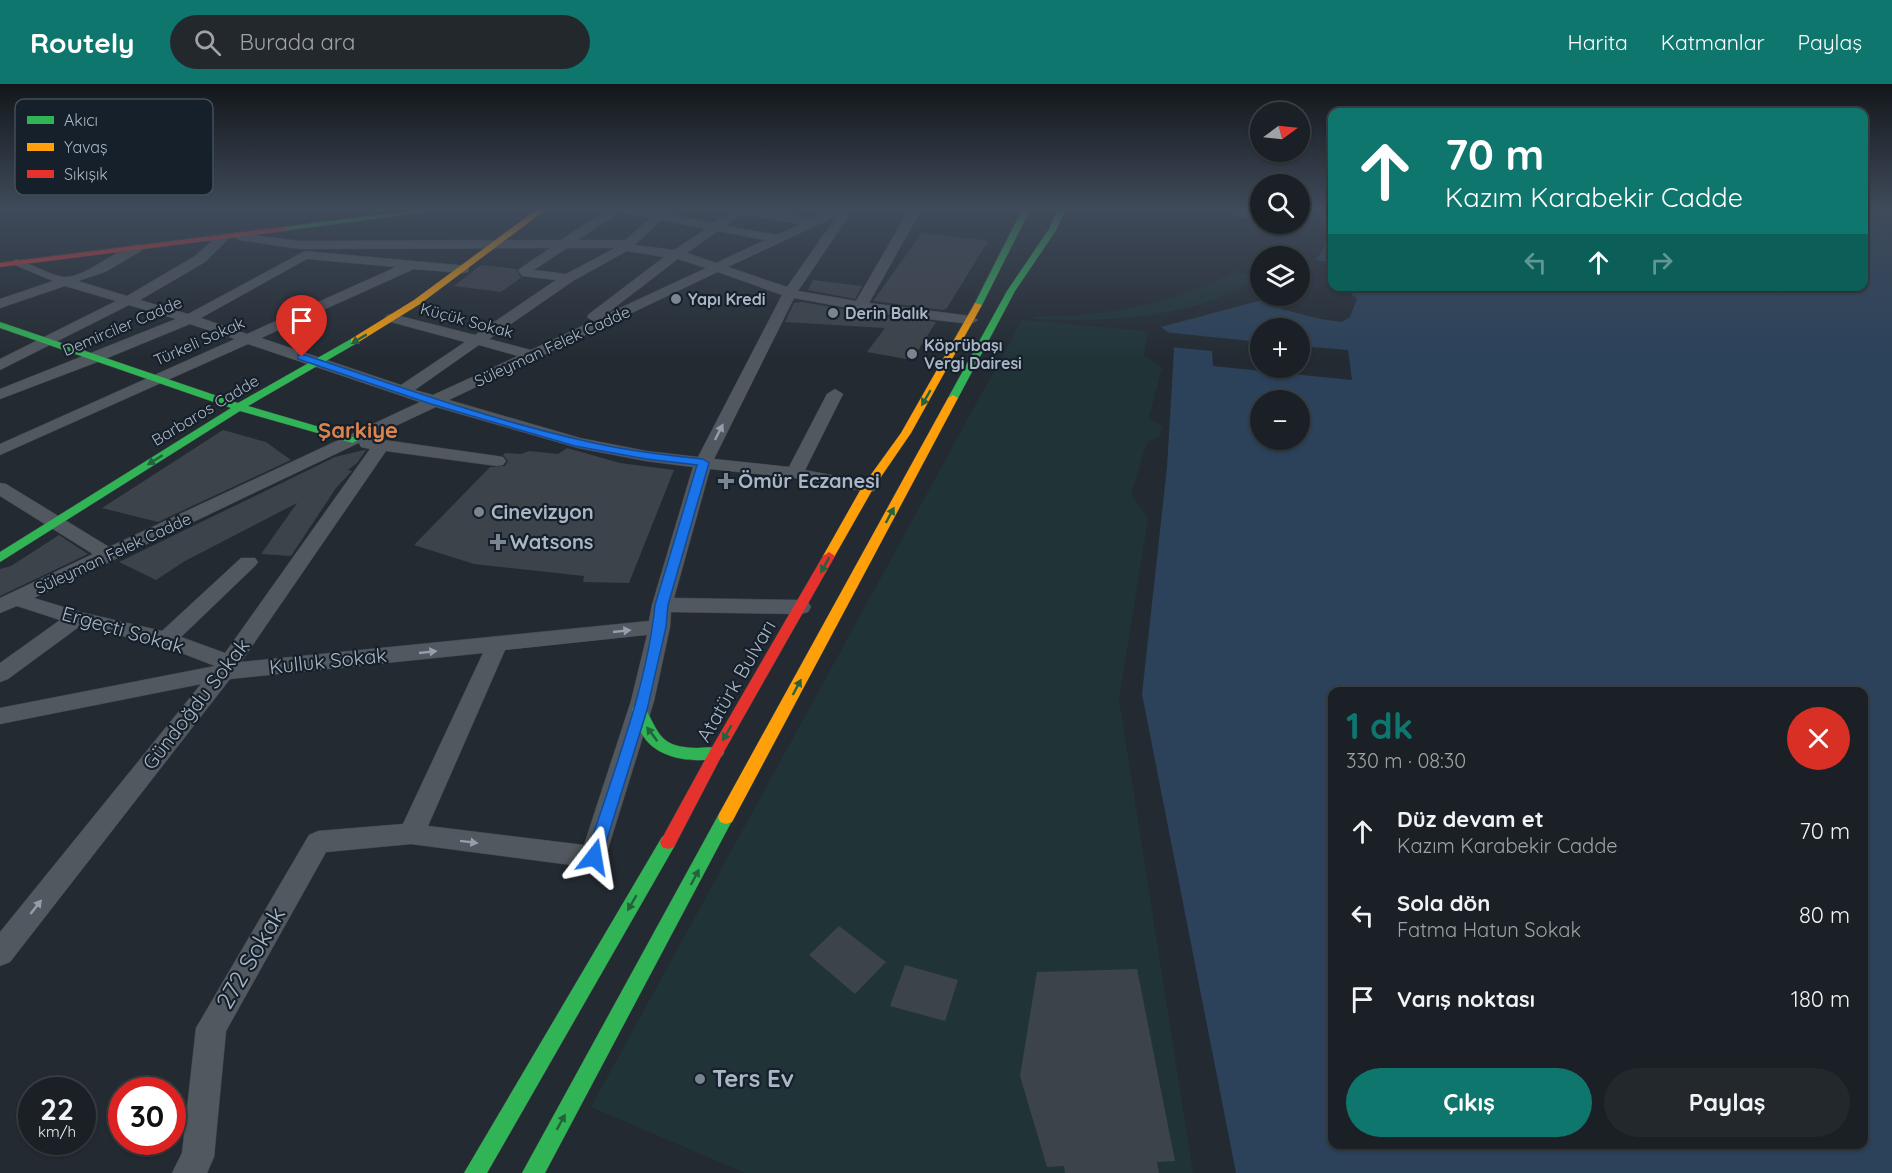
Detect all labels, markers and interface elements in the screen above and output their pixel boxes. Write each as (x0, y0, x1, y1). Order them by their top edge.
search box (170, 15, 590, 69)
text: Routely (30, 25, 134, 60)
icon: search (191, 26, 224, 59)
text: Burada ara (239, 28, 355, 56)
text: Harita (1568, 29, 1628, 55)
text: Katmanlar (1661, 29, 1765, 55)
text: Paylaş (1798, 29, 1862, 55)
legend (15, 99, 213, 195)
north arrow (1250, 102, 1310, 162)
map controls (1250, 102, 1310, 450)
text: Akıcı (64, 110, 98, 130)
text: 70 m (1445, 128, 1544, 181)
icon: ahead (1346, 132, 1424, 210)
text: Yavaş (64, 137, 108, 157)
text: Sıkışık (64, 164, 108, 184)
button: search (1250, 174, 1310, 234)
text: Kazım Karabekir Cadde (1445, 180, 1743, 214)
button: layers (1250, 246, 1310, 306)
icon: left (1519, 246, 1552, 279)
icon: ahead (1582, 246, 1615, 279)
icon: right (1645, 246, 1678, 279)
place label: Yapı Kredi (688, 289, 766, 309)
street label: Demirciler Cadde (59, 292, 185, 360)
marker: Yapı Kredi (669, 292, 683, 306)
pin (276, 295, 327, 357)
street label: Küçük Sokak (418, 298, 516, 342)
street label: Süleyman Felek Cadde (471, 301, 633, 391)
place label: Derin Balık (845, 303, 928, 323)
icon: arrive (285, 304, 318, 337)
marker: Derin Balık (826, 306, 840, 320)
street label: Türkeli Sokak (151, 312, 247, 370)
button: + (1250, 318, 1310, 378)
one-way arrow (351, 333, 367, 344)
place label: Köprübaşı Vergi Dairesi (924, 335, 1022, 373)
marker: Köprübaşı Vergi Dairesi (905, 347, 919, 361)
street label: Barbaros Cadde (148, 370, 262, 450)
one-way arrow (921, 390, 931, 407)
button: − (1250, 390, 1310, 450)
district label: Şarkiye (318, 416, 398, 444)
one-way arrow (714, 423, 724, 440)
one-way arrow (147, 454, 164, 465)
place label: Ömür Eczanesi (738, 468, 880, 493)
marker: Ömür Eczanesi (719, 474, 733, 488)
place label: Cinevizyon (491, 499, 594, 524)
marker: Cinevizyon (472, 505, 486, 519)
one-way arrow (885, 506, 895, 523)
street label: Süleyman Felek Cadde (32, 508, 194, 598)
place label: Watsons (510, 529, 594, 554)
marker: Watsons (491, 535, 505, 549)
one-way arrow (820, 557, 830, 574)
street label: Ergeçti Sokak (59, 600, 187, 659)
street label: Atatürk Bulvarı (691, 615, 781, 746)
one-way arrow (612, 627, 631, 636)
street label: Gündoğdu Sokak (137, 633, 255, 774)
street label: Kulluk Sokak (268, 642, 388, 679)
one-way arrow (418, 647, 437, 657)
one-way arrow (792, 678, 802, 695)
text: 1 dk (1346, 703, 1413, 748)
button: close (1787, 707, 1850, 770)
one-way arrow (722, 725, 733, 741)
one-way arrow (647, 727, 659, 742)
text: 330 m · 08:30 (1346, 748, 1466, 773)
text: Düz devam et (1397, 805, 1544, 833)
icon: ahead (1346, 815, 1379, 848)
text: 70 m (1800, 817, 1850, 845)
position arrow (562, 825, 626, 889)
text: Kazım Karabekir Cadde (1397, 833, 1618, 858)
one-way arrow (459, 837, 478, 846)
one-way arrow (690, 868, 700, 885)
text: Sola dön (1397, 889, 1490, 917)
one-way arrow (627, 895, 637, 912)
one-way arrow (30, 899, 43, 915)
icon: left (1346, 899, 1379, 932)
street label: 272 Sokak (209, 901, 291, 1014)
text: 80 m (1799, 901, 1850, 929)
text: Fatma Hatun Sokak (1397, 917, 1581, 942)
icon: arrive (1346, 983, 1379, 1016)
text: Varış noktası (1397, 985, 1535, 1013)
text: 180 m (1791, 985, 1850, 1013)
place label: Ters Ev (712, 1063, 794, 1093)
button: Çıkış (1346, 1068, 1592, 1137)
button: Paylaş (1604, 1068, 1850, 1137)
marker: Ters Ev (693, 1072, 707, 1086)
speed limit sign: 30 (108, 1077, 186, 1155)
text: 22 (40, 1090, 74, 1128)
one-way arrow (556, 1113, 566, 1130)
text: km/h (38, 1122, 76, 1141)

